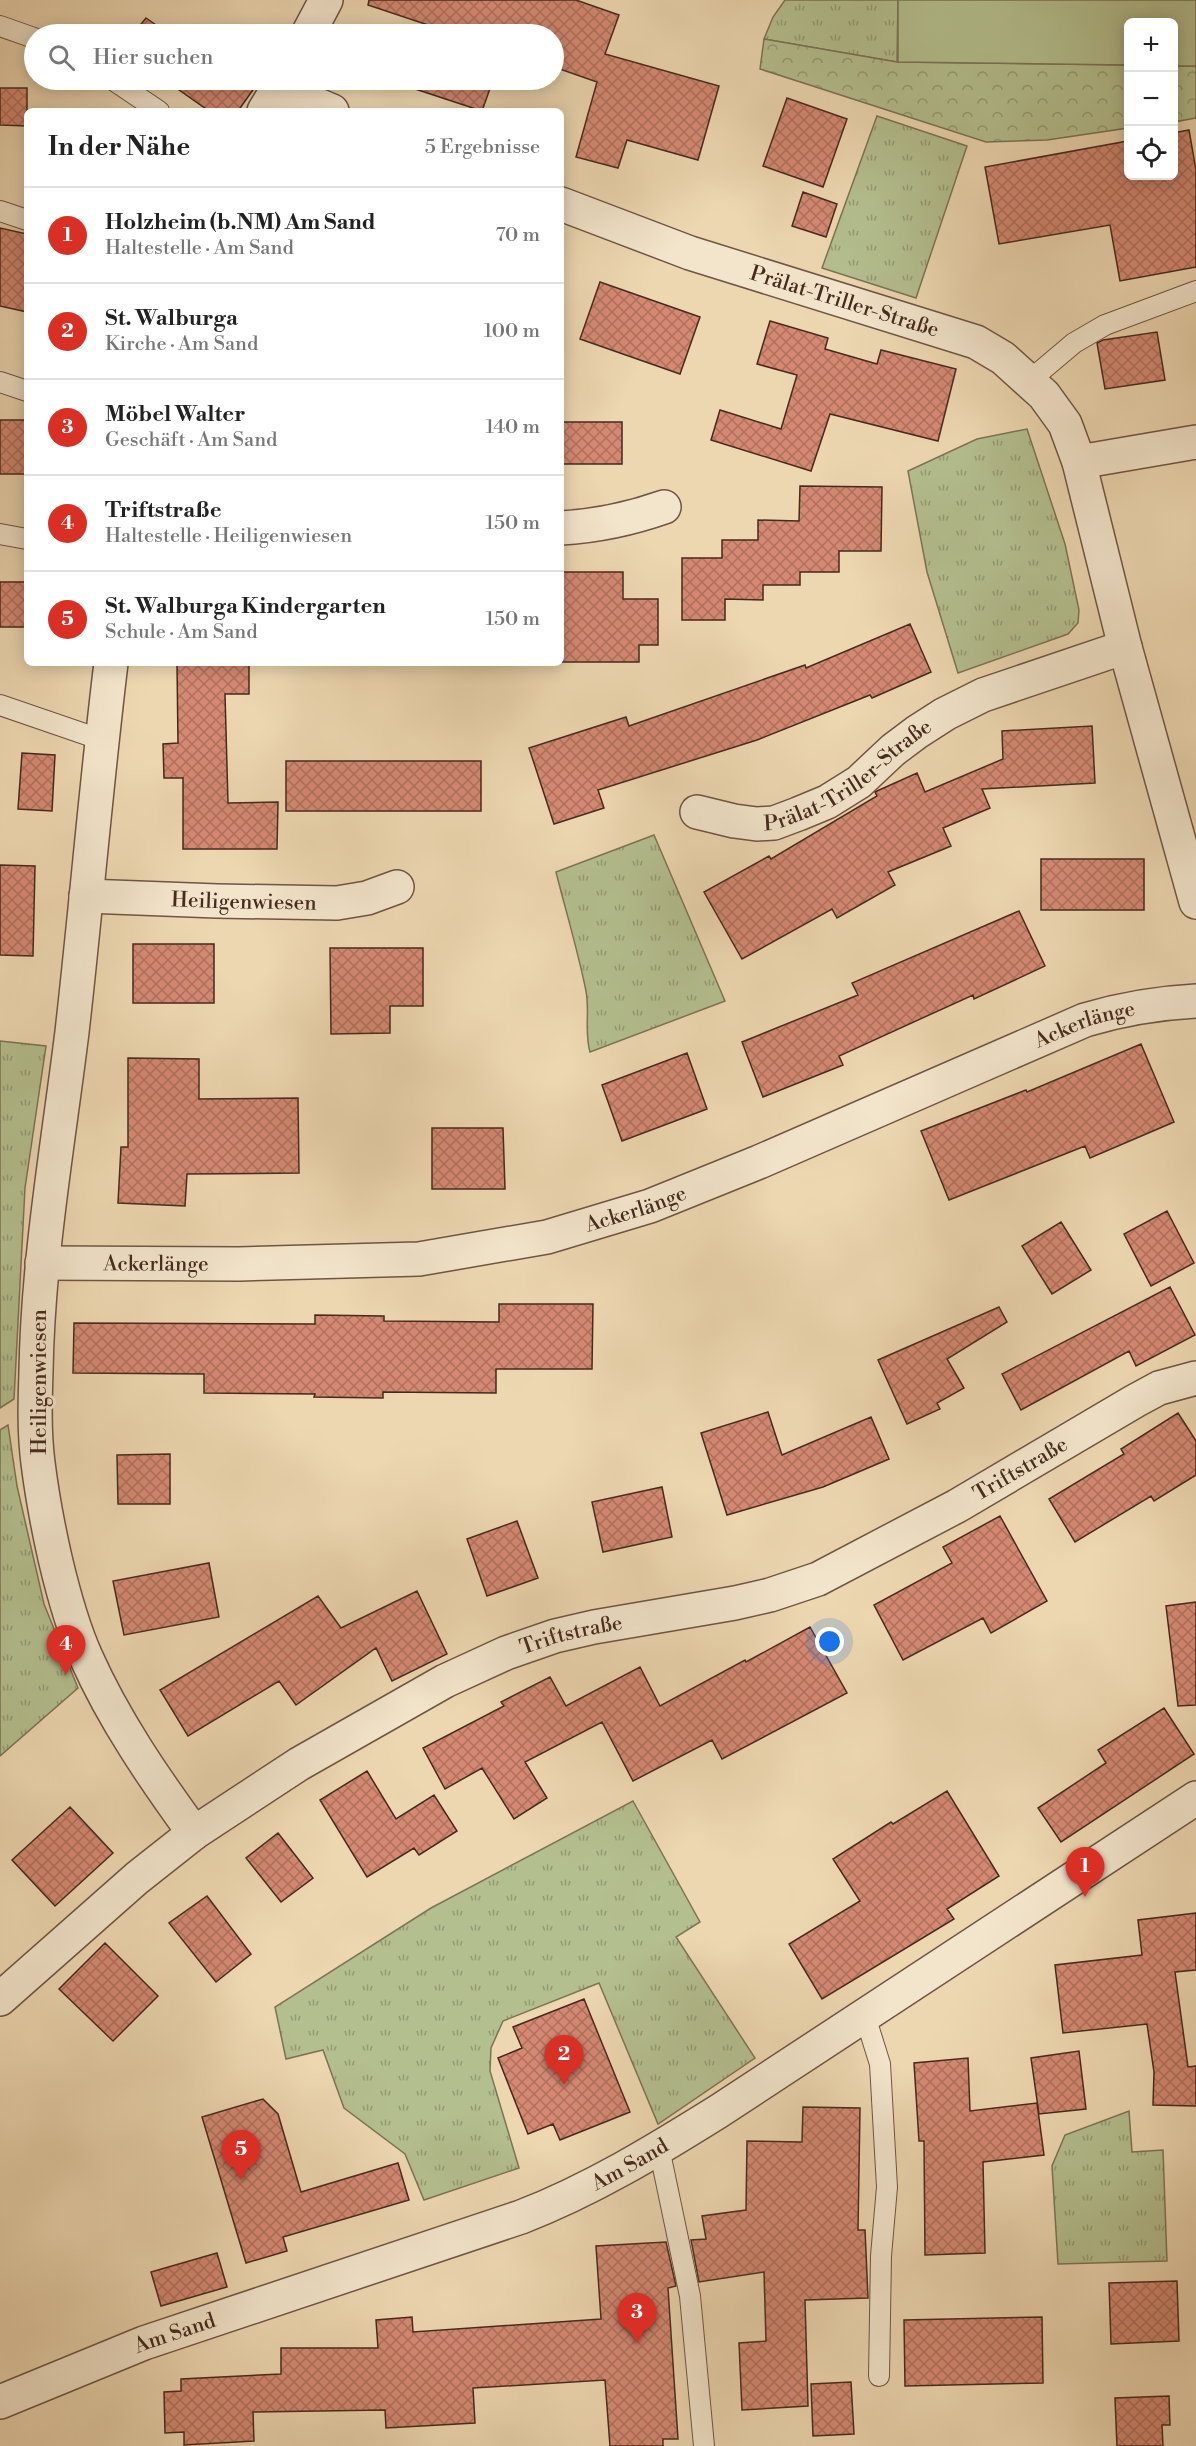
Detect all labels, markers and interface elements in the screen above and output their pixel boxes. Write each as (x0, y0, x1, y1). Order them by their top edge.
map controls (1124, 18, 1178, 180)
button: + (1124, 18, 1178, 72)
search box (24, 24, 564, 90)
icon: search (45, 41, 78, 74)
text: Hier suchen (93, 44, 213, 71)
button: − (1124, 72, 1178, 126)
button: locate (1124, 126, 1178, 180)
text: In der Nähe (48, 131, 190, 163)
text: 5 Ergebnisse (425, 135, 540, 160)
text: Holzheim (b.NM) Am Sand (105, 209, 376, 236)
text: 1 (63, 223, 72, 248)
text: 70 m (496, 223, 540, 248)
text: Haltestelle · Am Sand (105, 236, 294, 261)
street label: Prälat-Triller-Straße (747, 260, 942, 344)
text: St. Walburga (105, 305, 238, 332)
text: 2 (61, 319, 74, 344)
text: 100 m (484, 319, 540, 344)
text: Kirche · Am Sand (105, 332, 258, 357)
text: Möbel Walter (105, 401, 245, 428)
text: 3 (61, 415, 74, 440)
text: 140 m (485, 415, 540, 440)
text: Geschäft · Am Sand (105, 428, 277, 453)
text: Triftstraße (105, 497, 222, 524)
text: 4 (61, 511, 74, 536)
text: 150 m (485, 511, 540, 536)
text: Haltestelle · Heiligenwiesen (105, 524, 352, 549)
text: St. Walburga Kindergarten (105, 593, 386, 620)
text: 5 (61, 607, 74, 632)
text: 150 m (485, 607, 540, 632)
text: Schule · Am Sand (105, 620, 258, 645)
street label: Prälat-Triller-Straße (763, 714, 937, 838)
street label: Heiligenwiesen (171, 887, 317, 917)
street label: Ackerlänge (1030, 996, 1137, 1055)
street label: Ackerlänge (581, 1181, 691, 1239)
street label: Ackerlänge (102, 1251, 209, 1278)
street label: Heiligenwiesen (27, 1309, 53, 1455)
street label: Triftstraße (969, 1432, 1073, 1507)
street label: Triftstraße (517, 1610, 624, 1661)
pin: 4 (46, 1626, 86, 1675)
your location (815, 1627, 844, 1656)
pin: 1 (1066, 1848, 1104, 1897)
pin: 2 (544, 2036, 584, 2085)
pin: 5 (222, 2130, 260, 2180)
street label: Am Sand (586, 2133, 673, 2198)
pin: 3 (618, 2294, 656, 2343)
street label: Am Sand (129, 2308, 219, 2360)

